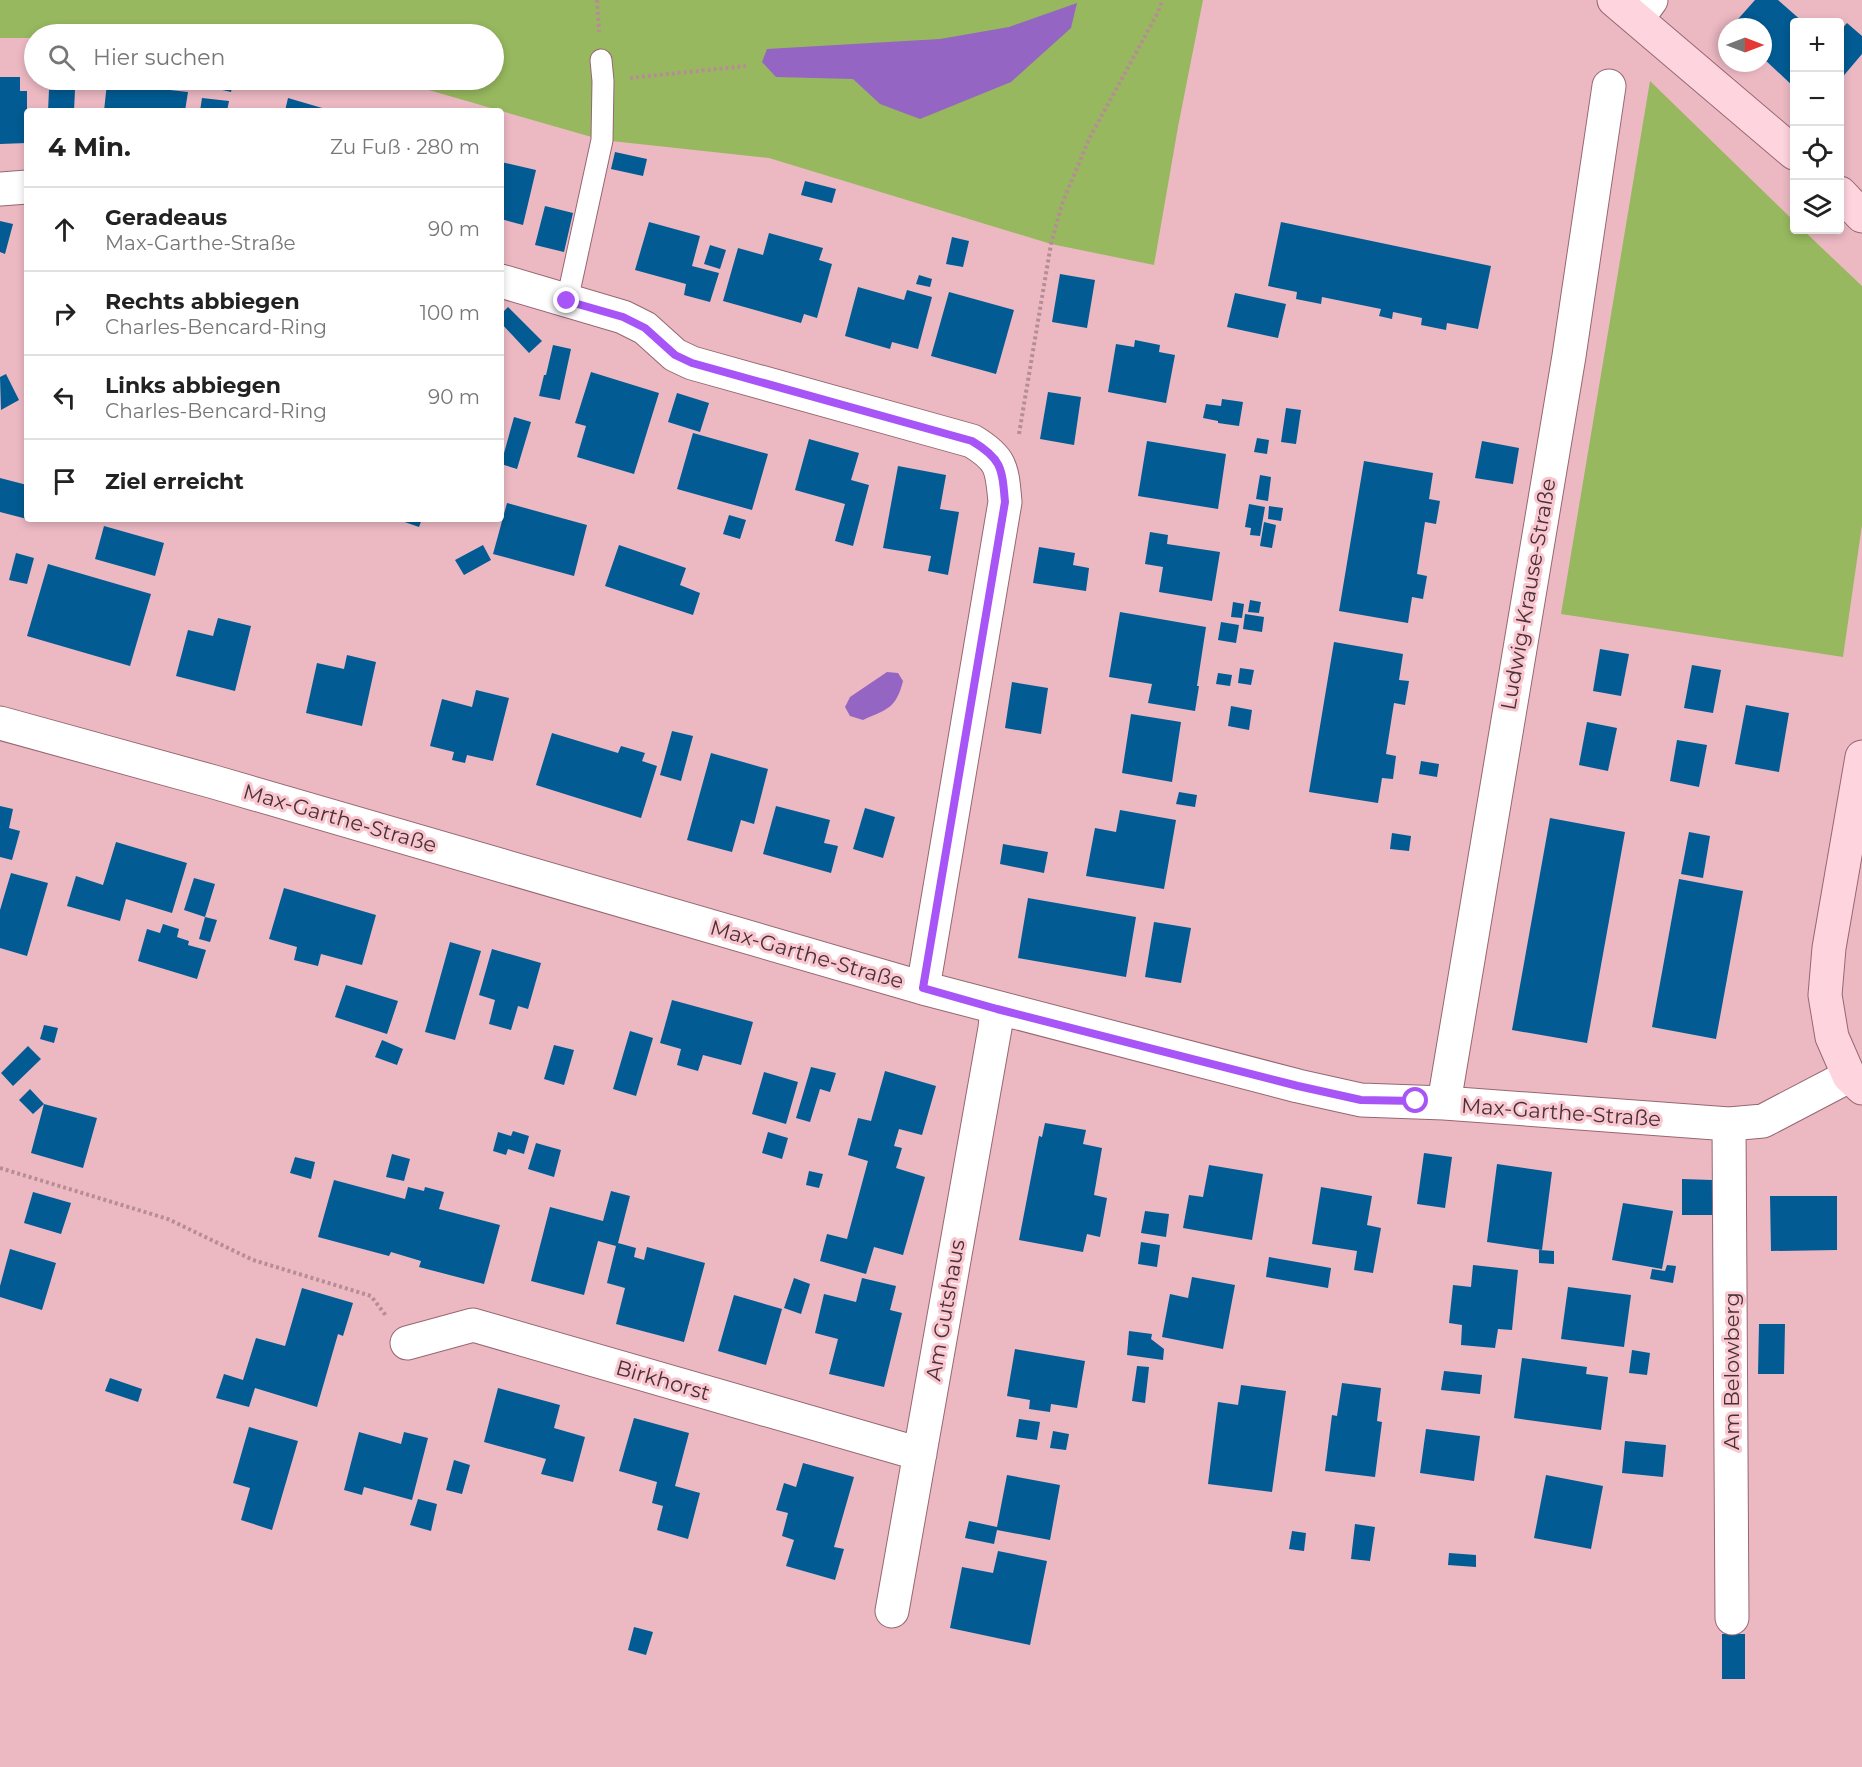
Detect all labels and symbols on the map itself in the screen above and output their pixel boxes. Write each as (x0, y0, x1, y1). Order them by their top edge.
north arrow (1718, 18, 1772, 72)
route end (553, 287, 579, 313)
street label: Ludwig-Krause-Straße (1495, 476, 1561, 712)
street label: Max-Garthe-Straße (240, 778, 440, 858)
street label: Max-Garthe-Straße (707, 914, 907, 994)
route start (1402, 1087, 1428, 1113)
street label: Max-Garthe-Straße (1460, 1093, 1662, 1131)
street label: Am Gutshaus (920, 1237, 970, 1383)
street label: Am Belowberg (1719, 1292, 1744, 1450)
street label: Birkhorst (613, 1355, 713, 1405)

